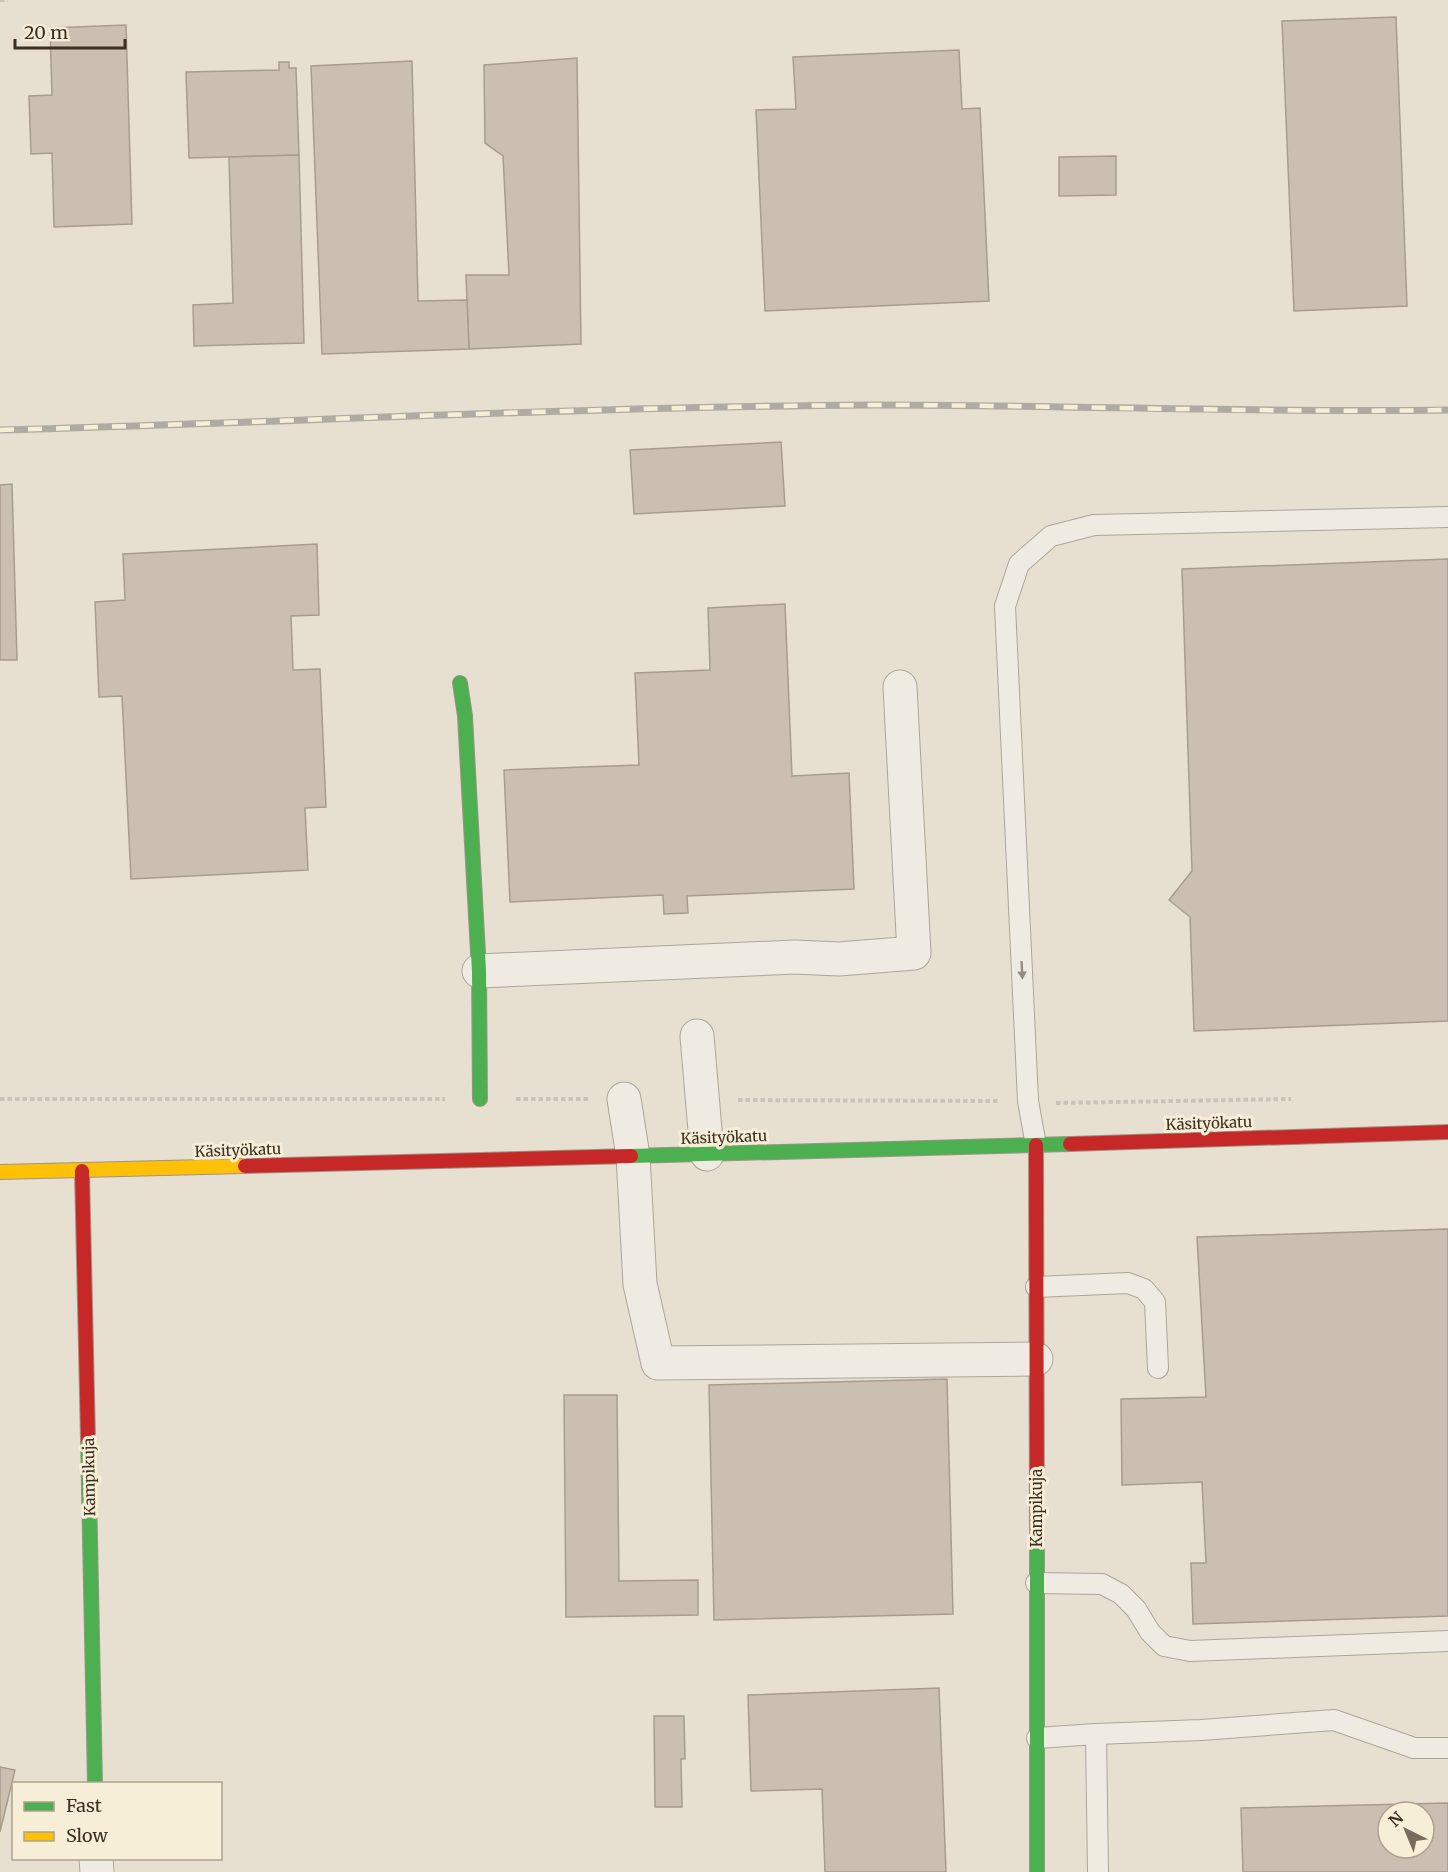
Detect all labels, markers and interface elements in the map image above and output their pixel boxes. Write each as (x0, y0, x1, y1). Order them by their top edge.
scale bar (15, 12, 124, 50)
text: 20 m (24, 21, 68, 44)
one-way arrow (1017, 961, 1026, 980)
street label: Käsityökatu (1165, 1112, 1253, 1134)
street label: Käsityökatu (680, 1126, 768, 1148)
street label: Käsityökatu (194, 1139, 282, 1161)
street label: Kampikuja (79, 1438, 99, 1516)
street label: Kampikuja (1027, 1469, 1046, 1547)
legend (12, 1782, 222, 1860)
text: Fast (66, 1794, 102, 1817)
north arrow (1376, 1800, 1436, 1860)
text: N (1384, 1807, 1407, 1831)
text: Slow (66, 1824, 109, 1847)

